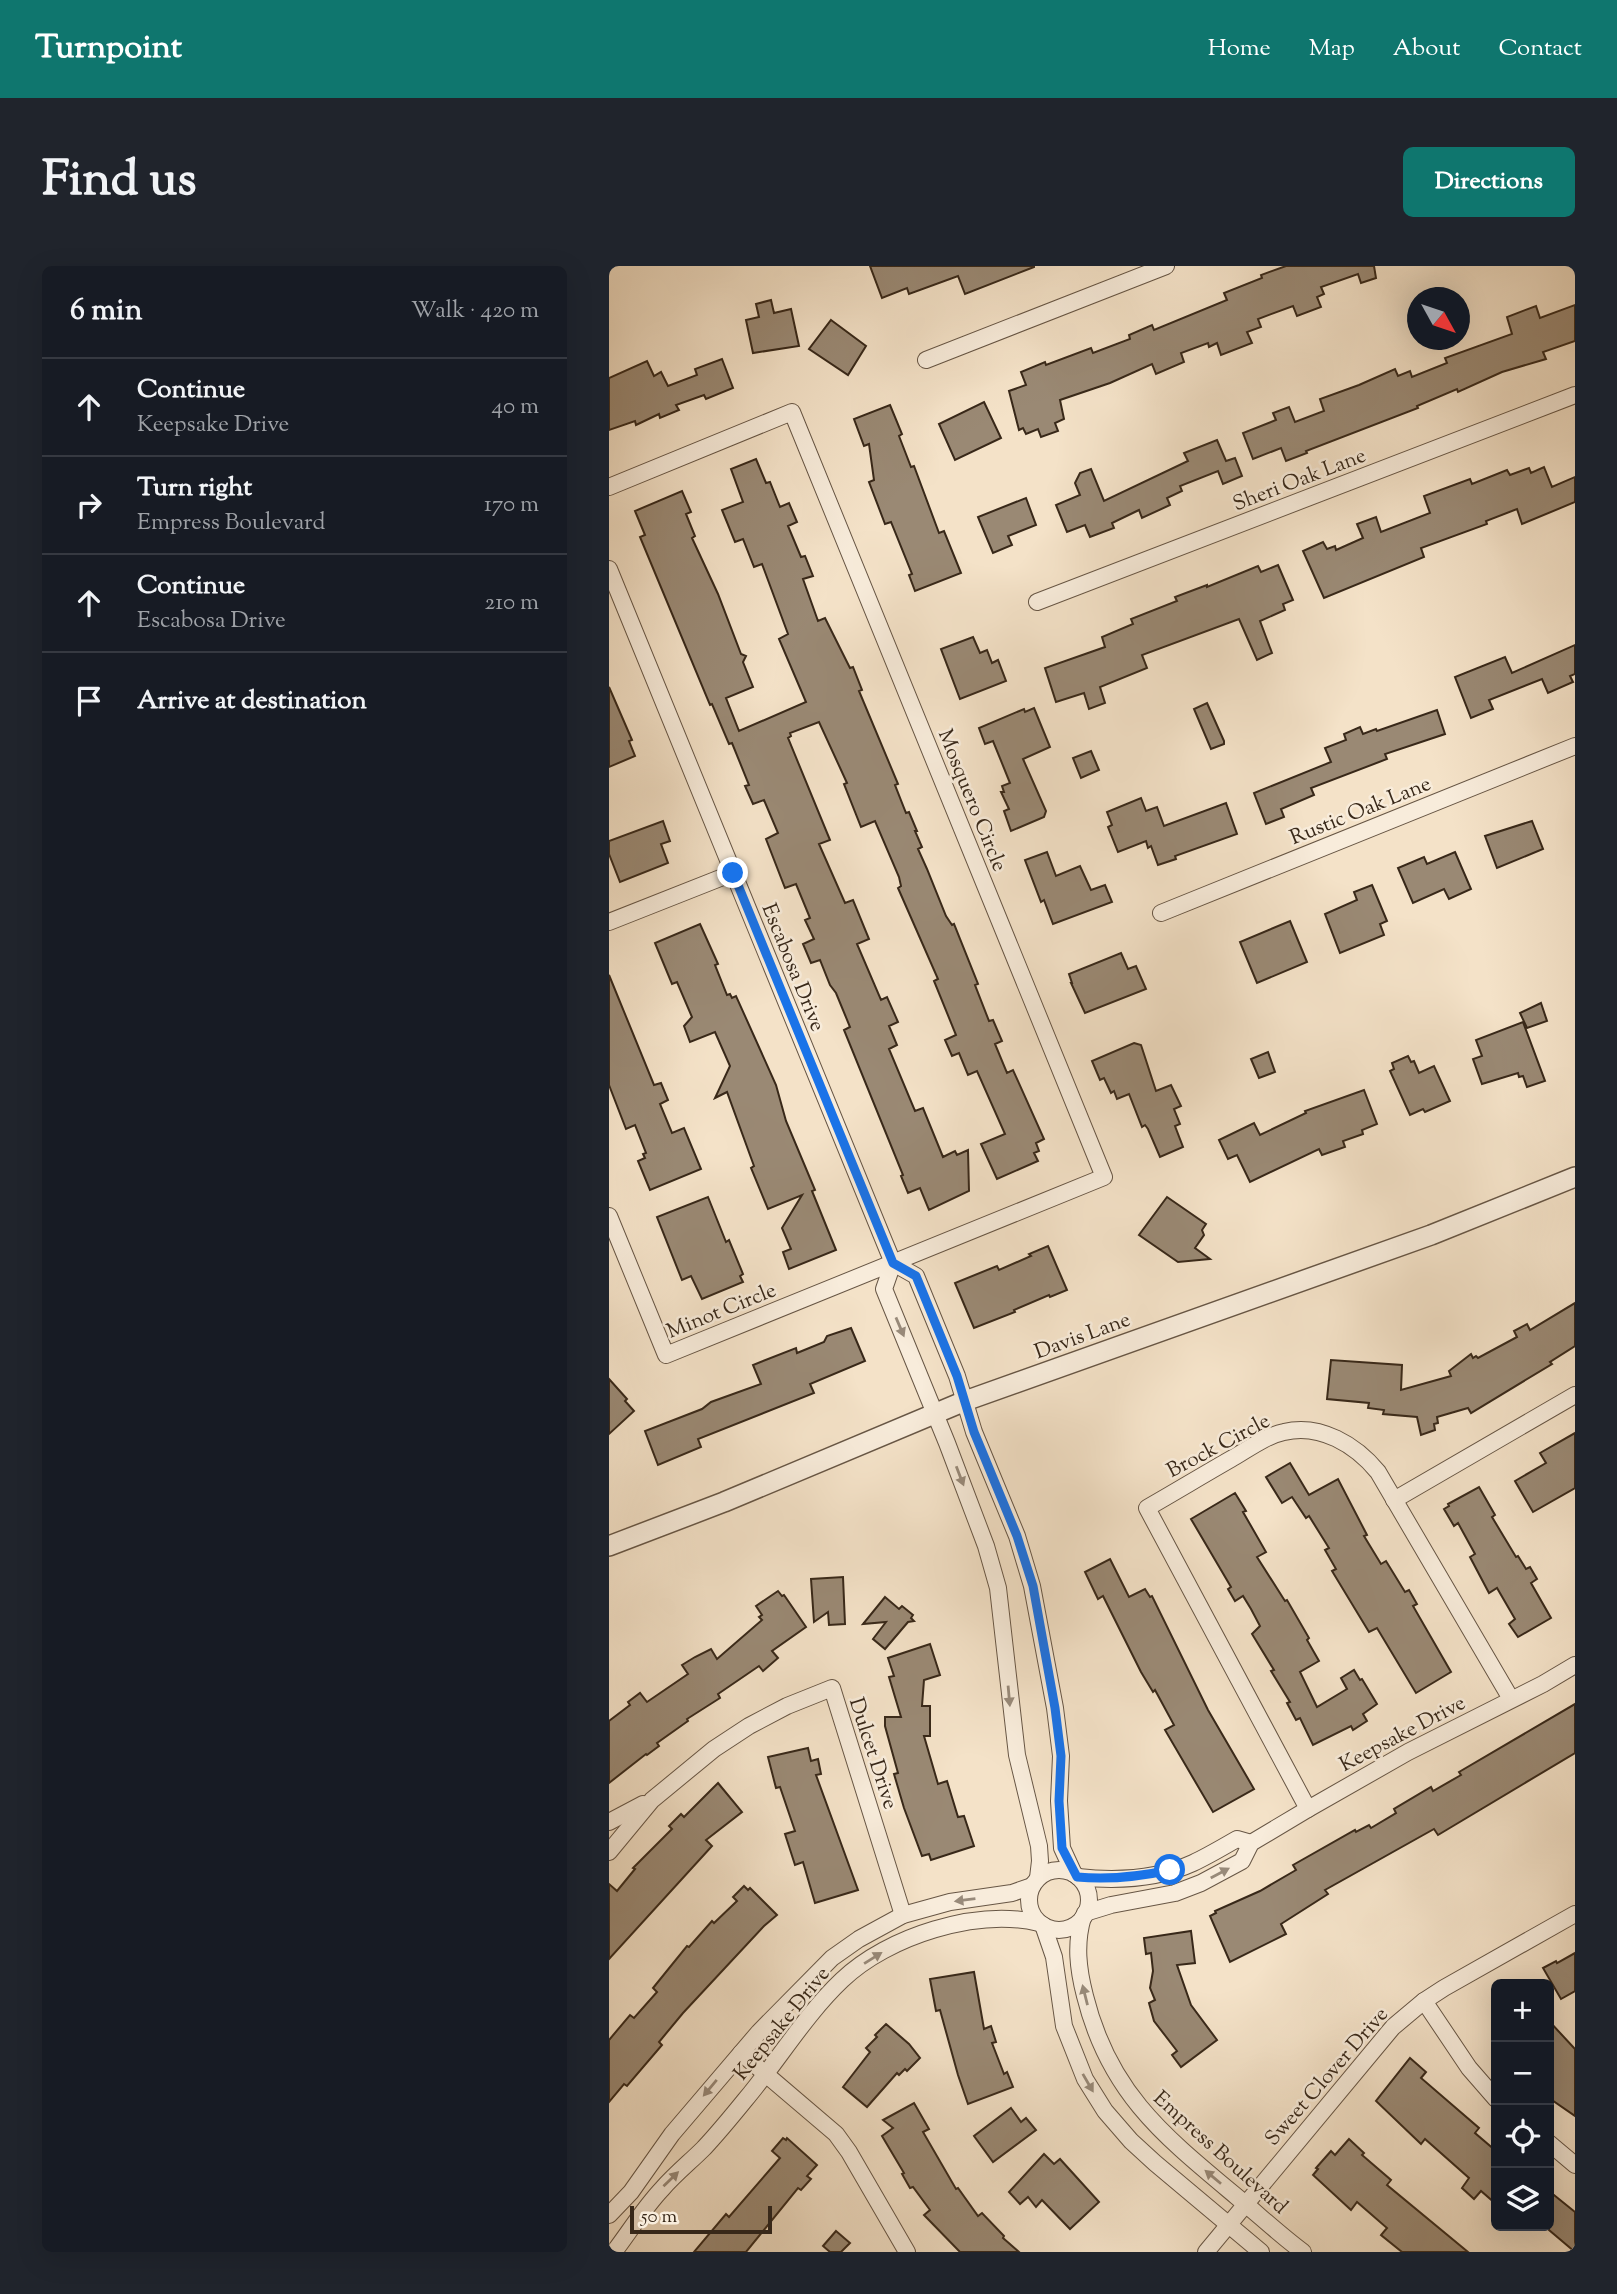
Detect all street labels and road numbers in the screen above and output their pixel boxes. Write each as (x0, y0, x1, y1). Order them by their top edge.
street label: Sheri Oak Lane (1229, 442, 1371, 520)
street label: Mosquero Circle (929, 725, 1013, 876)
street label: Rustic Oak Lane (1286, 770, 1436, 854)
street label: Escabosa Drive (753, 899, 831, 1036)
street label: Minot Circle (662, 1276, 781, 1347)
street label: Davis Lane (1031, 1306, 1135, 1368)
street label: Brock Circle (1162, 1407, 1276, 1487)
street label: Keepsake Drive (1335, 1689, 1471, 1781)
street label: Dulcet Drive (840, 1694, 904, 1813)
street label: Keepsake Drive (727, 1961, 838, 2088)
street label: Sweet Clover Drive (1259, 2001, 1396, 2153)
street label: Empress Boulevard (1146, 2085, 1294, 2222)

